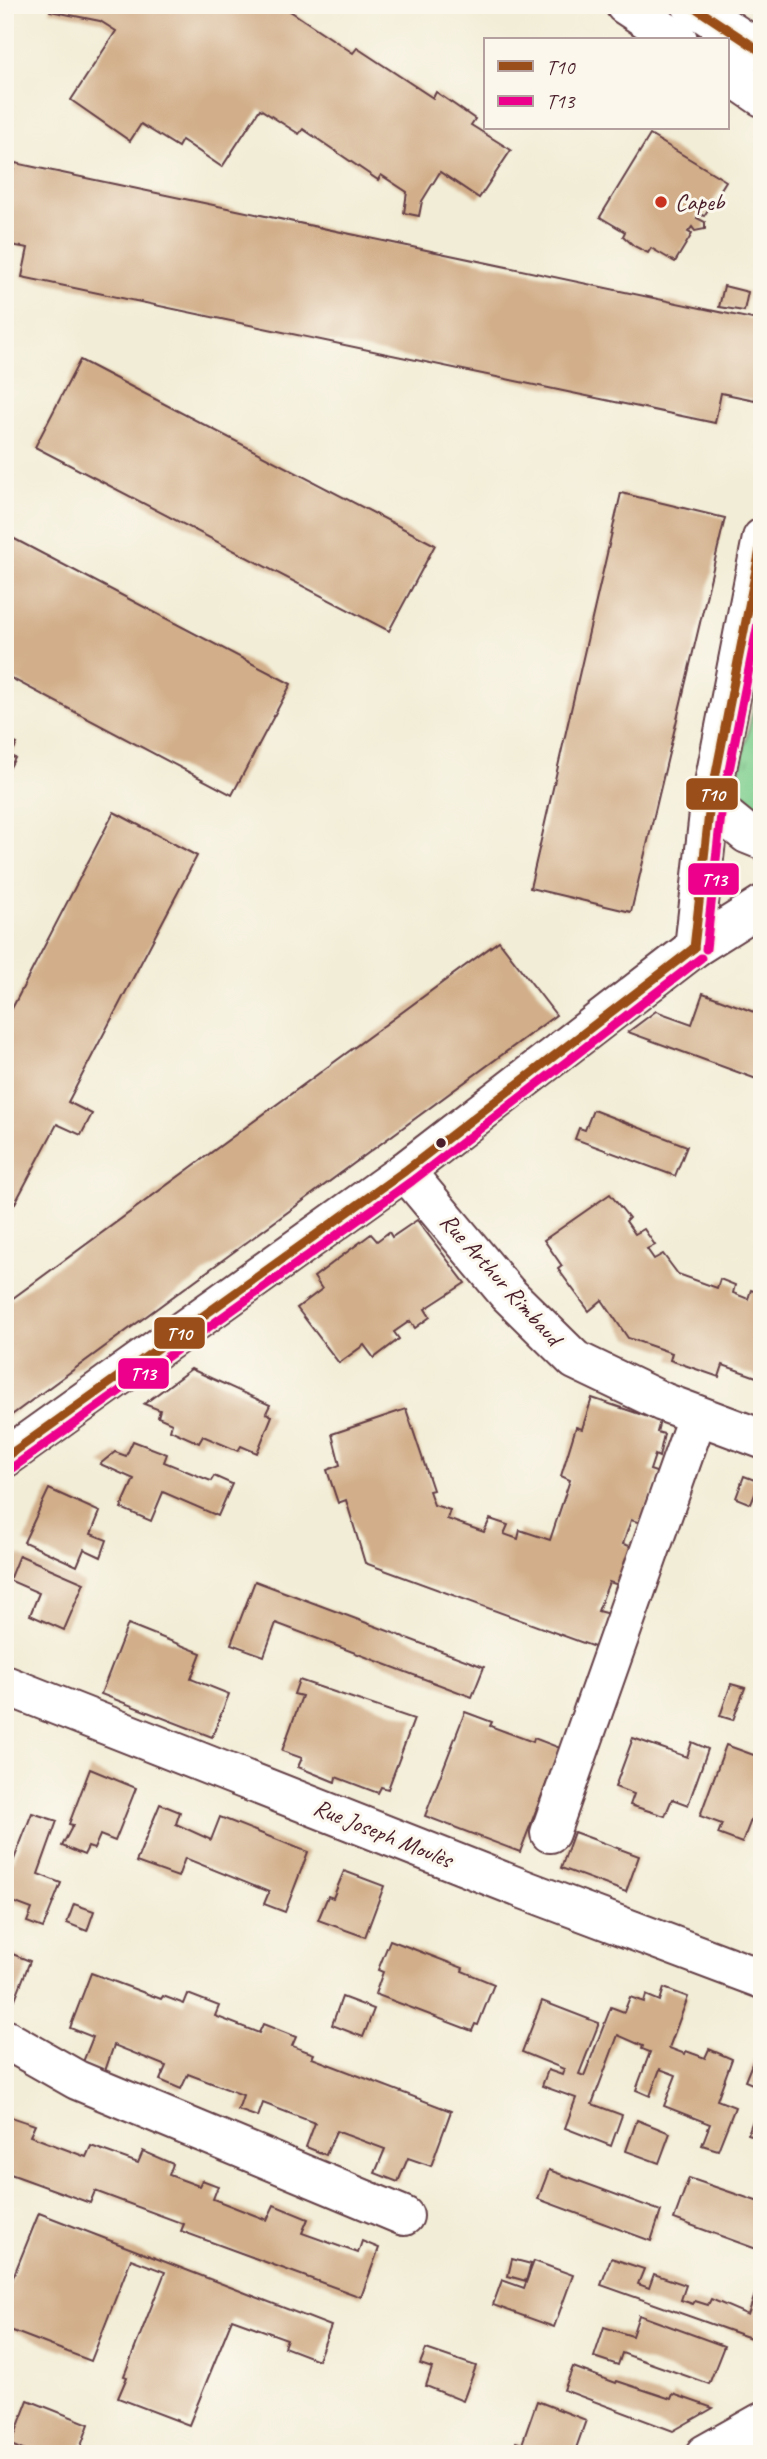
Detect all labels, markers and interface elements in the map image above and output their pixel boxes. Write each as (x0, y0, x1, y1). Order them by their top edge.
legend (484, 38, 728, 130)
text: T10 (546, 54, 576, 80)
text: T13 (546, 88, 576, 114)
place label: Capeb (675, 187, 726, 217)
marker: Capeb (653, 194, 669, 210)
line badge: T10 (685, 777, 739, 811)
text: T10 (699, 783, 727, 807)
line badge: T13 (687, 862, 740, 896)
text: T13 (701, 868, 729, 892)
unlabelled marker (434, 1136, 448, 1150)
street label: Rue Arthur Rimbaud (434, 1207, 571, 1354)
line badge: T10 (153, 1316, 206, 1350)
text: T10 (166, 1322, 194, 1346)
line badge: T13 (117, 1357, 170, 1390)
text: T13 (130, 1362, 158, 1386)
street label: Rue Joseph Moulès (309, 1792, 459, 1875)

